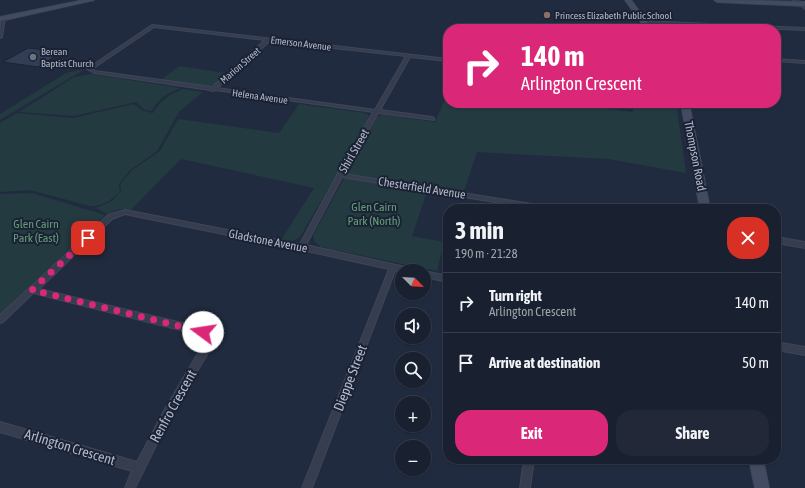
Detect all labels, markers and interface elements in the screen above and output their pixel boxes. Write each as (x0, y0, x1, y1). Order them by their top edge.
marker: Princess Elizabeth Public School (542, 10, 552, 20)
place label: Princess Elizabeth Public School (555, 10, 672, 21)
street label: Emerson Avenue (270, 34, 332, 53)
icon: right (455, 40, 507, 92)
text: 140 m (521, 40, 584, 72)
street label: Marion Street (218, 45, 263, 86)
place label: Berean Baptist Church (41, 46, 94, 69)
marker: Berean Baptist Church (28, 52, 38, 62)
text: Arlington Crescent (521, 73, 642, 94)
street label: Helena Avenue (231, 87, 289, 106)
street label: Thompson Road (681, 120, 709, 192)
street label: Shirl Street (336, 126, 372, 175)
street label: Chesterfield Avenue (377, 174, 467, 202)
park label: Glen Cairn Park (North) (348, 200, 401, 228)
park label: Glen Cairn Park (East) (13, 217, 59, 245)
text: 3 min (455, 217, 504, 244)
button: close (727, 217, 769, 259)
pin (71, 221, 105, 255)
street label: Gladstone Avenue (227, 226, 309, 256)
icon: arrive (77, 227, 99, 249)
text: 190 m · 21:28 (455, 246, 518, 261)
north arrow (395, 264, 431, 300)
map controls (395, 264, 431, 476)
text: Turn right (489, 287, 542, 304)
icon: right (455, 292, 477, 314)
text: 140 m (735, 294, 769, 311)
text: Arlington Crescent (489, 304, 576, 319)
button: sound (395, 308, 431, 344)
position arrow (182, 311, 224, 353)
street label: Dieppe Street (330, 343, 370, 413)
button: search (395, 352, 431, 388)
icon: arrive (455, 352, 477, 374)
text: Arrive at destination (489, 354, 600, 371)
text: 50 m (742, 354, 769, 371)
street label: Renfro Crescent (146, 367, 200, 445)
button: + (395, 396, 431, 432)
button: Exit (455, 410, 608, 456)
button: Share (616, 410, 769, 456)
street label: Arlington Crescent (23, 426, 117, 468)
button: − (395, 440, 431, 476)

